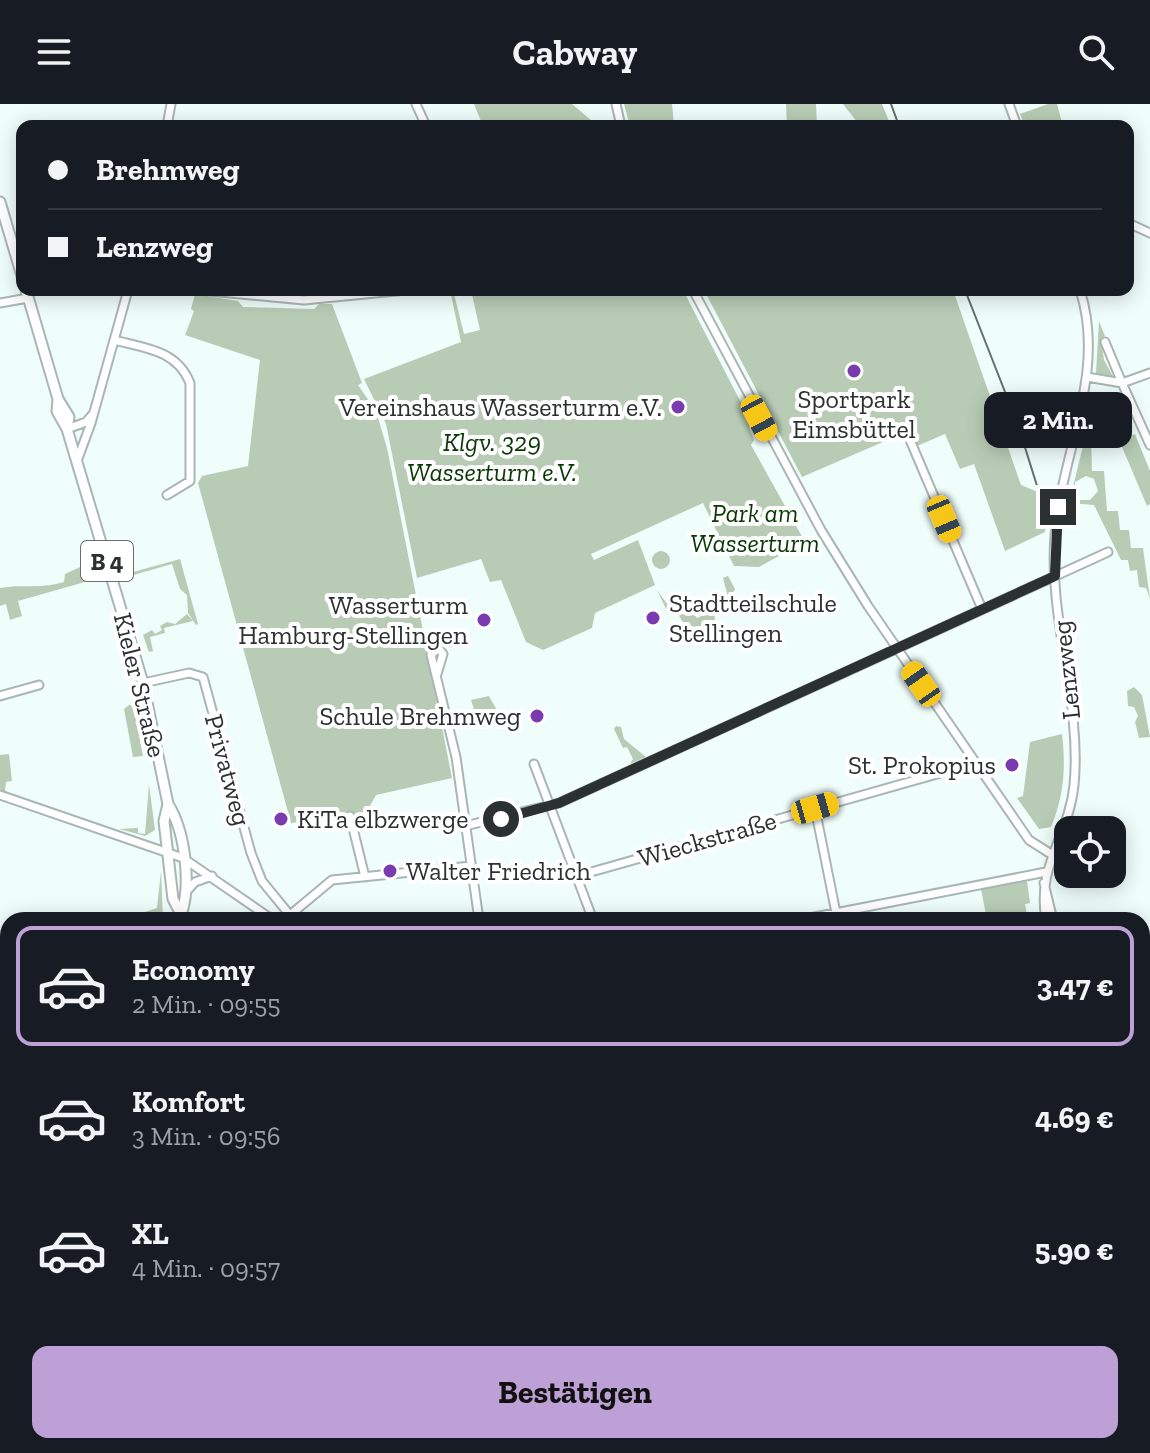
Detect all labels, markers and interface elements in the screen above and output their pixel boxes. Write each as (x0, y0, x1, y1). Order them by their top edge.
icon: menu (32, 30, 76, 74)
icon: search (1074, 30, 1118, 74)
text: Cabway (513, 31, 637, 74)
text: Brehmweg (96, 152, 239, 188)
text: Lenzweg (96, 229, 213, 265)
marker: Sportpark Eimsbüttel (845, 362, 863, 380)
place label: Sportpark Eimsbüttel (792, 383, 916, 445)
place label: Vereinshaus Wasserturm e.V. (338, 391, 662, 423)
car (737, 391, 781, 445)
callout: 2 Min. (984, 391, 1132, 447)
marker: Vereinshaus Wasserturm e.V. (669, 398, 687, 416)
text: 2 Min. (1022, 404, 1094, 436)
park label: Klgv. 329 Wasserturm e.V. (407, 426, 577, 488)
route end (1040, 489, 1076, 525)
car (924, 492, 964, 546)
park label: Park am Wasserturm (690, 497, 820, 559)
road number: B 4 (81, 541, 133, 581)
place label: Stadtteilschule Stellingen (669, 587, 837, 649)
place label: Wasserturm Hamburg-Stellingen (238, 589, 469, 651)
street label: Kieler Straße (107, 609, 173, 761)
marker: Stadtteilschule Stellingen (644, 609, 662, 627)
marker: Wasserturm Hamburg-Stellingen (475, 611, 493, 629)
street label: Lenzweg (1045, 619, 1087, 721)
car (897, 657, 945, 711)
place label: Schule Brehmweg (319, 700, 521, 732)
marker: Schule Brehmweg (528, 707, 546, 725)
street label: Privatweg (198, 711, 258, 829)
place label: St. Prokopius (848, 749, 996, 781)
marker: St. Prokopius (1003, 756, 1021, 774)
car (789, 790, 841, 826)
route start (483, 801, 519, 837)
place label: KiTa elbzwerge (297, 803, 468, 835)
street label: Wieckstraße (634, 804, 780, 874)
marker: KiTa elbzwerge (272, 810, 290, 828)
map controls (1054, 816, 1126, 888)
button: locate (1054, 816, 1126, 888)
place label: Walter Friedrich (406, 855, 591, 887)
marker: Walter Friedrich (381, 862, 399, 880)
icon: car (36, 950, 108, 1022)
text: Economy (132, 952, 255, 988)
text: 3.47 € (1036, 968, 1114, 1004)
text: 2 Min. · 09:55 (132, 988, 281, 1020)
icon: car (36, 1082, 108, 1154)
text: Komfort (132, 1084, 245, 1120)
text: 4.69 € (1035, 1100, 1114, 1136)
text: 3 Min. · 09:56 (132, 1120, 280, 1152)
icon: car (36, 1214, 108, 1286)
text: XL (132, 1216, 169, 1252)
text: 5.90 € (1035, 1232, 1114, 1268)
text: 4 Min. · 09:57 (132, 1252, 280, 1284)
button: Bestätigen (32, 1346, 1118, 1438)

